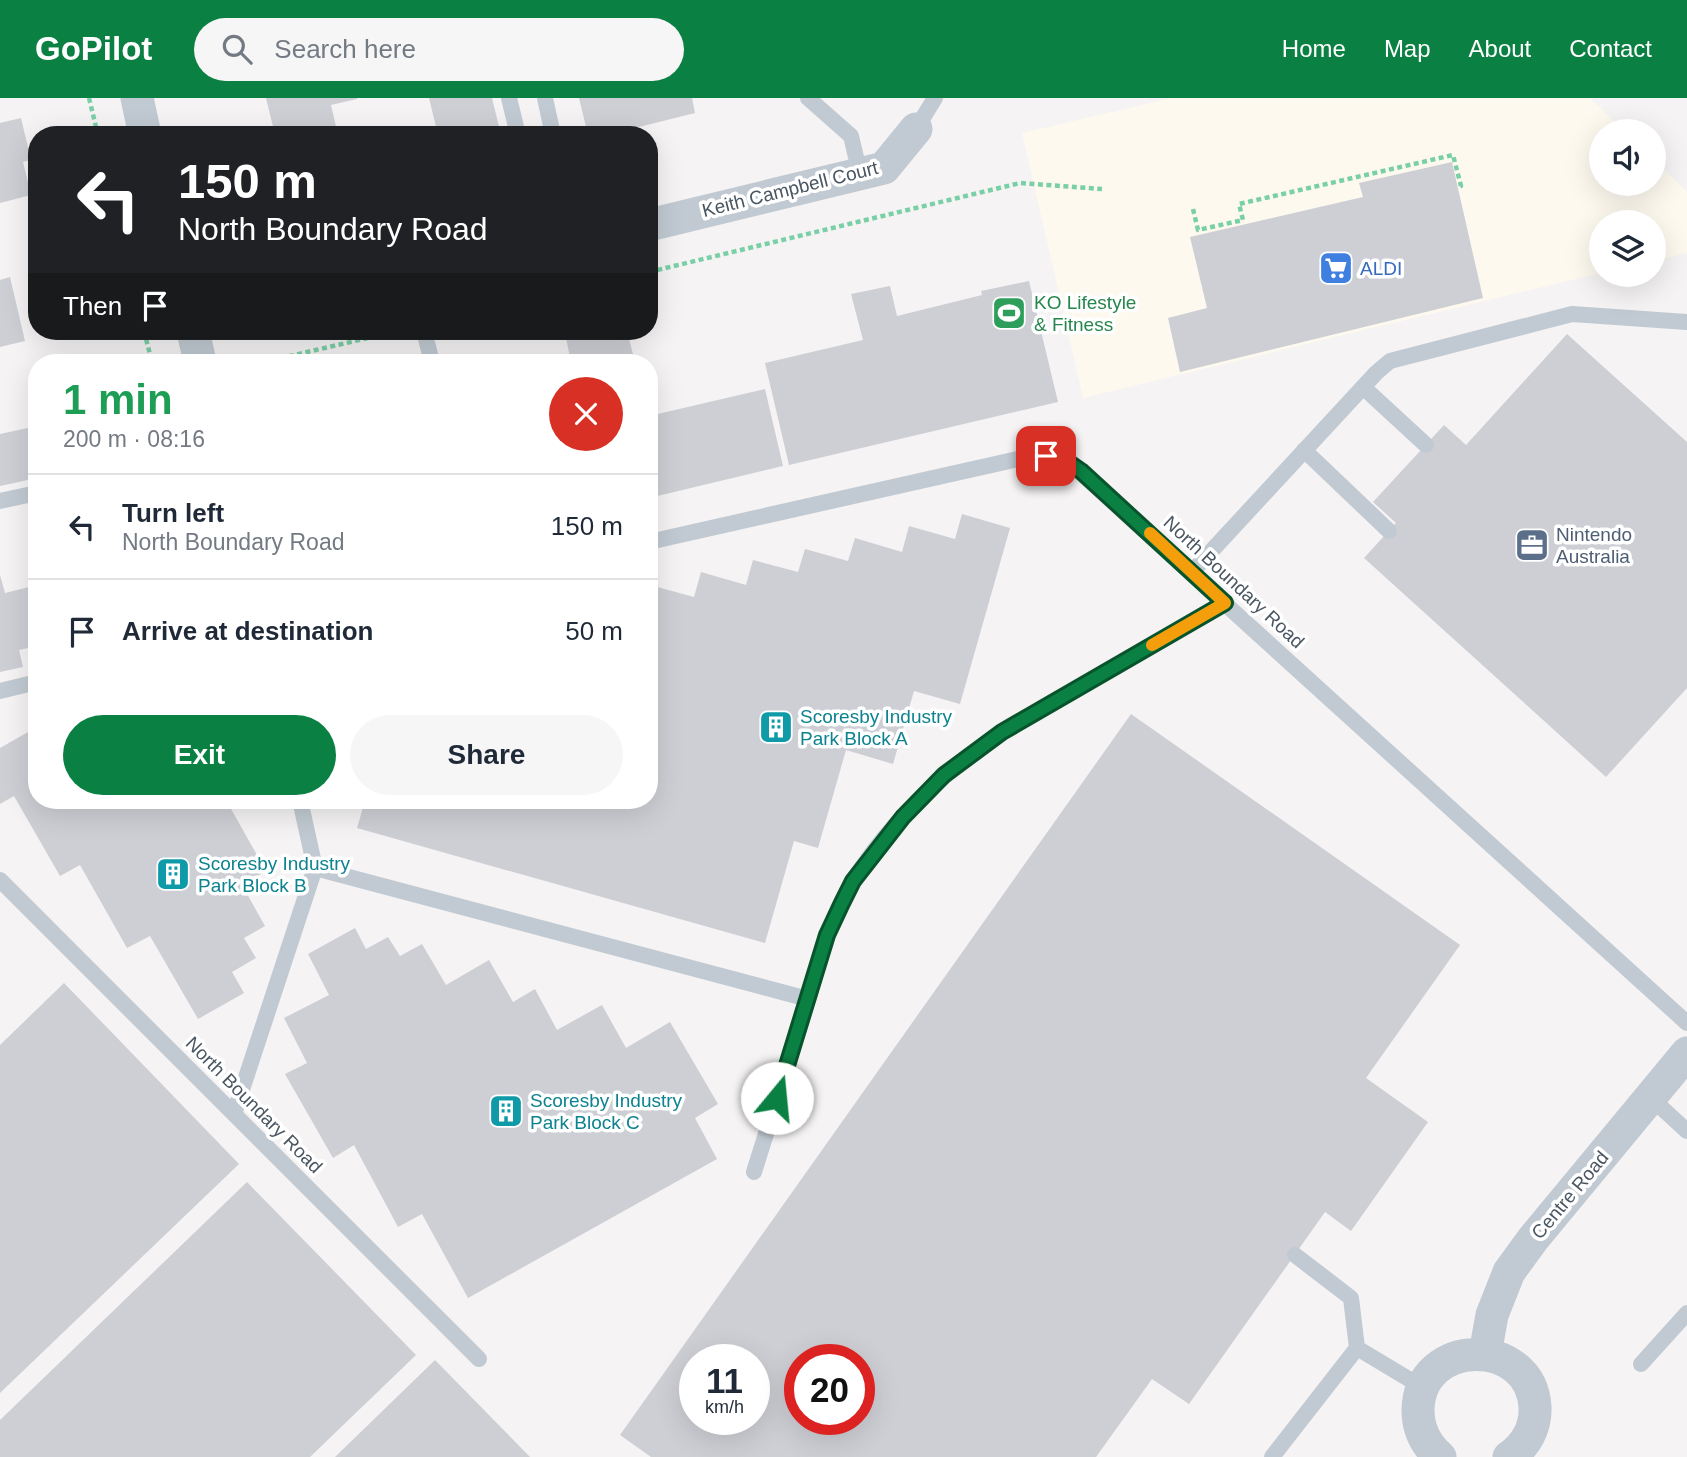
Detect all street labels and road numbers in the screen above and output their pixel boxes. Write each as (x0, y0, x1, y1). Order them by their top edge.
street label: Keith Campbell Court (700, 157, 881, 221)
street label: North Boundary Road (1160, 512, 1308, 652)
street label: North Boundary Road (182, 1033, 326, 1177)
street label: Centre Road (1527, 1147, 1613, 1243)

